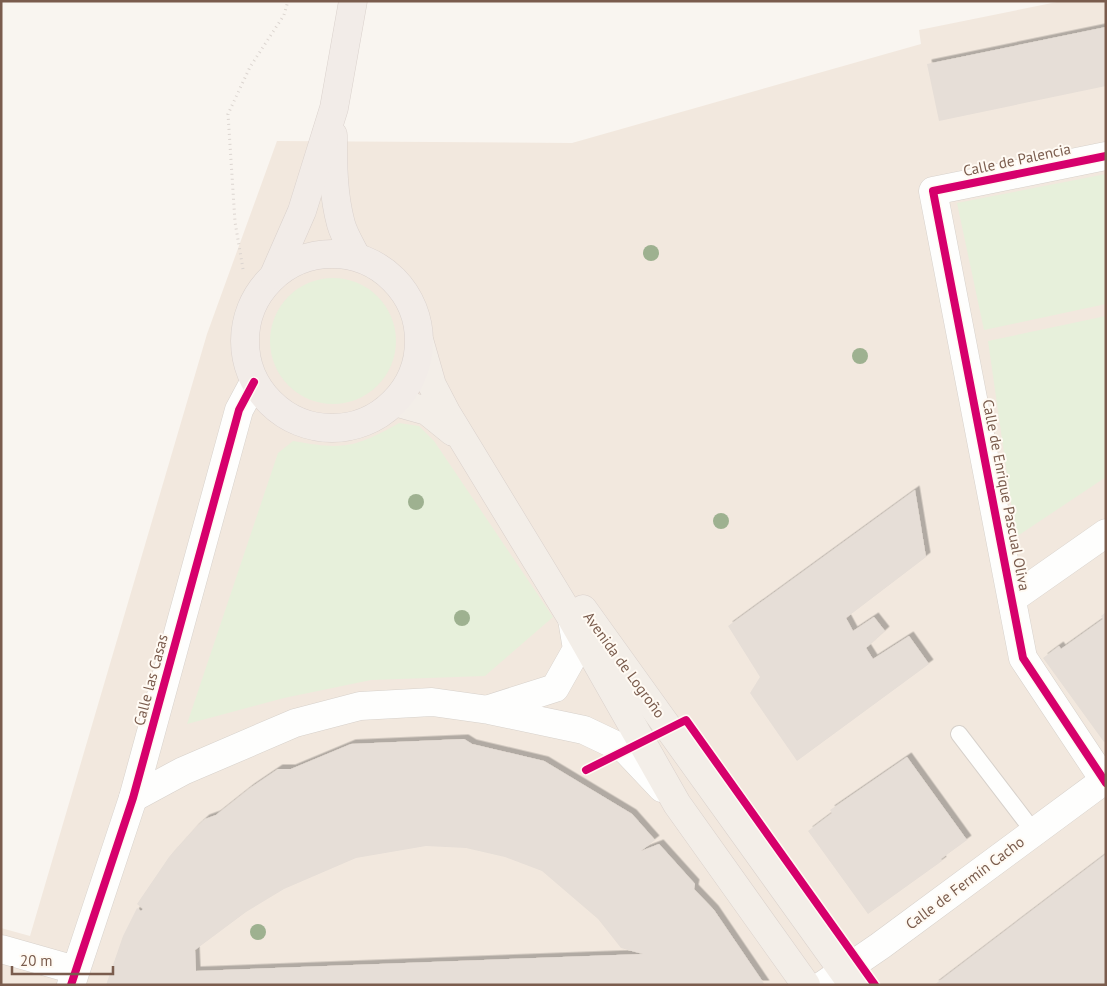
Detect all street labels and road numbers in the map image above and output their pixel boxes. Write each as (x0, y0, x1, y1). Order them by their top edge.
street label: Calle de Palencia (961, 139, 1072, 180)
street label: Calle de Enrique Pascual Oliva (979, 398, 1034, 592)
street label: Avenida de Logroño (579, 608, 669, 722)
street label: Calle las Casas (129, 632, 172, 728)
street label: Calle de Fermín Cacho (902, 832, 1028, 933)

